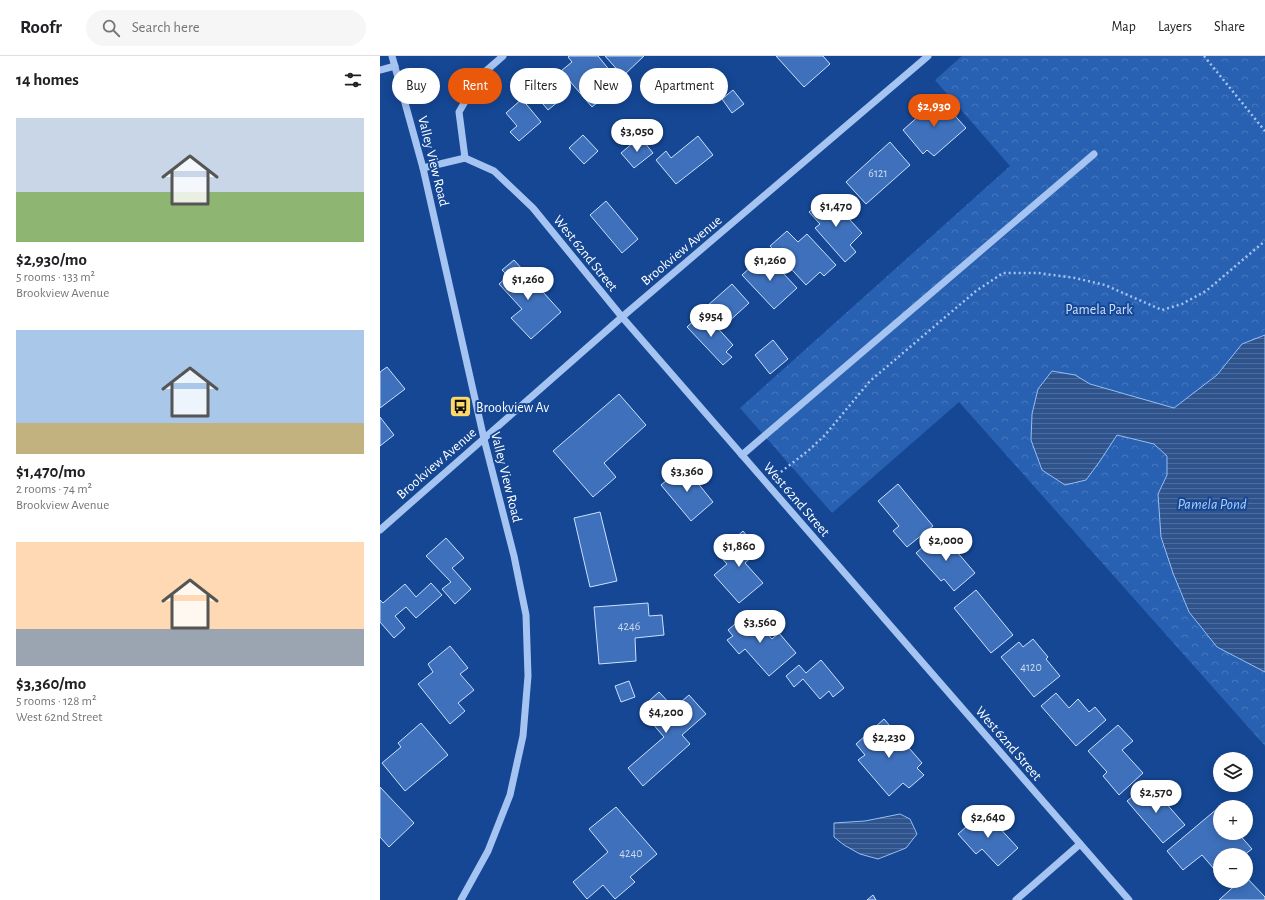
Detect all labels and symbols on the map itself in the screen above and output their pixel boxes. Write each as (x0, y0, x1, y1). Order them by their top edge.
pin: $2,930 (901, 94, 967, 128)
street label: Valley View Road (415, 115, 451, 208)
pin: $3,050 (604, 119, 670, 153)
house number: 6121 (868, 167, 888, 179)
pin: $1,470 (803, 194, 869, 228)
street label: West 62nd Street (551, 213, 620, 295)
street label: Brookview Avenue (639, 213, 725, 288)
pin: $1,260 (737, 248, 803, 282)
pin: $1,260 (495, 267, 561, 301)
park label: Pamela Park (1065, 303, 1133, 317)
pin: $954 (687, 304, 735, 338)
bus stop icon: Brookview Av (447, 394, 473, 420)
place label: Brookview Av (476, 401, 549, 415)
street label: Brookview Avenue (394, 426, 479, 502)
street label: Valley View Road (488, 431, 524, 524)
pin: $3,360 (654, 459, 720, 493)
street label: West 62nd Street (760, 460, 832, 540)
water label: Pamela Pond (1177, 497, 1247, 512)
pin: $2,000 (913, 528, 979, 562)
pin: $1,860 (706, 534, 772, 568)
pin: $3,560 (727, 610, 793, 644)
house number: 4246 (618, 620, 641, 632)
house number: 4120 (1020, 661, 1042, 673)
pin: $4,200 (633, 700, 699, 734)
street label: West 62nd Street (972, 704, 1044, 784)
pin: $2,230 (856, 725, 922, 759)
pin: $2,570 (1123, 780, 1189, 814)
pin: $2,640 (955, 805, 1021, 839)
house number: 4240 (619, 847, 643, 859)

